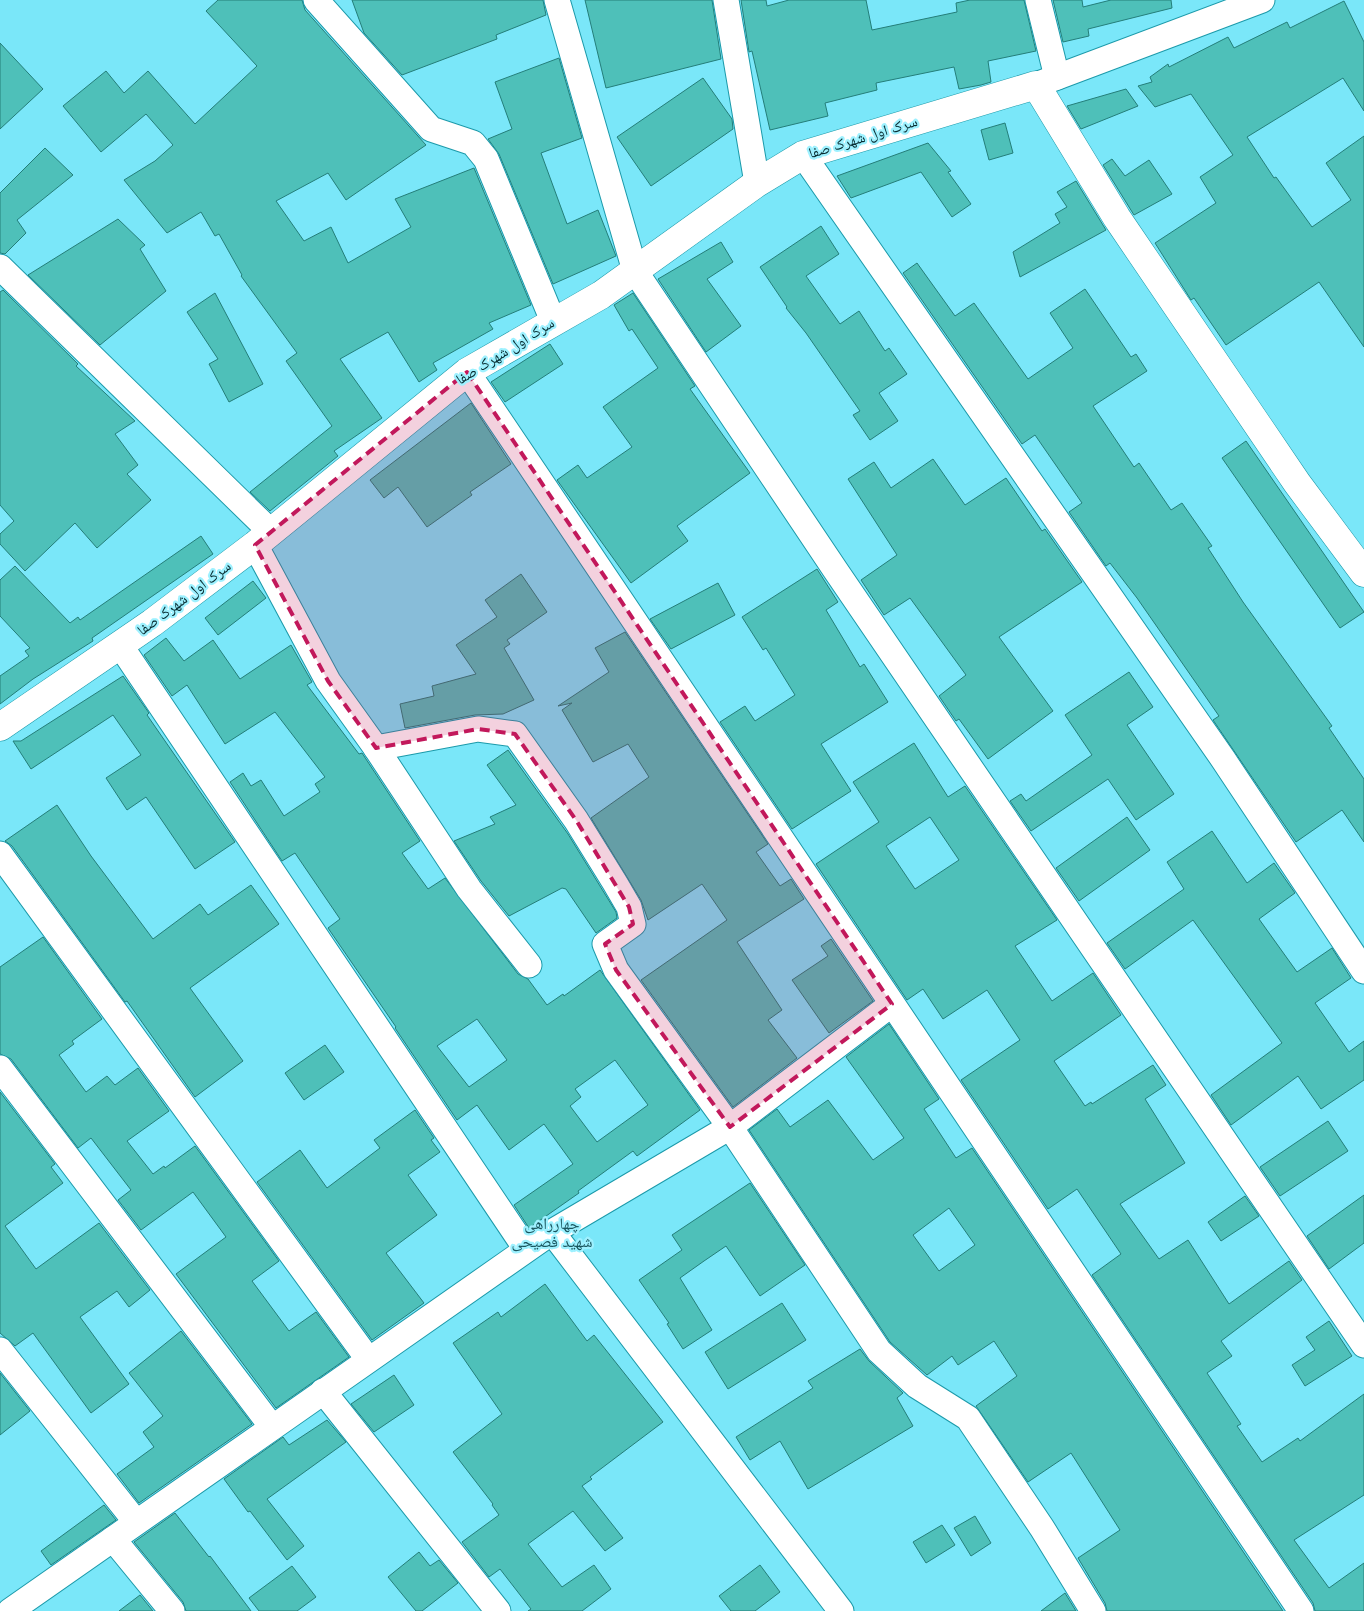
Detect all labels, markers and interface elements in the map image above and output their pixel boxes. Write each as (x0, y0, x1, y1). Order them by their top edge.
street label: سرک اول شهرک صفا (807, 112, 920, 163)
street label: سرک اول شهرک صفا (452, 313, 558, 389)
street label: سرک اول شهرک صفا (134, 557, 235, 640)
district label: چهارراهی شهید فصیحی (512, 1215, 593, 1252)

